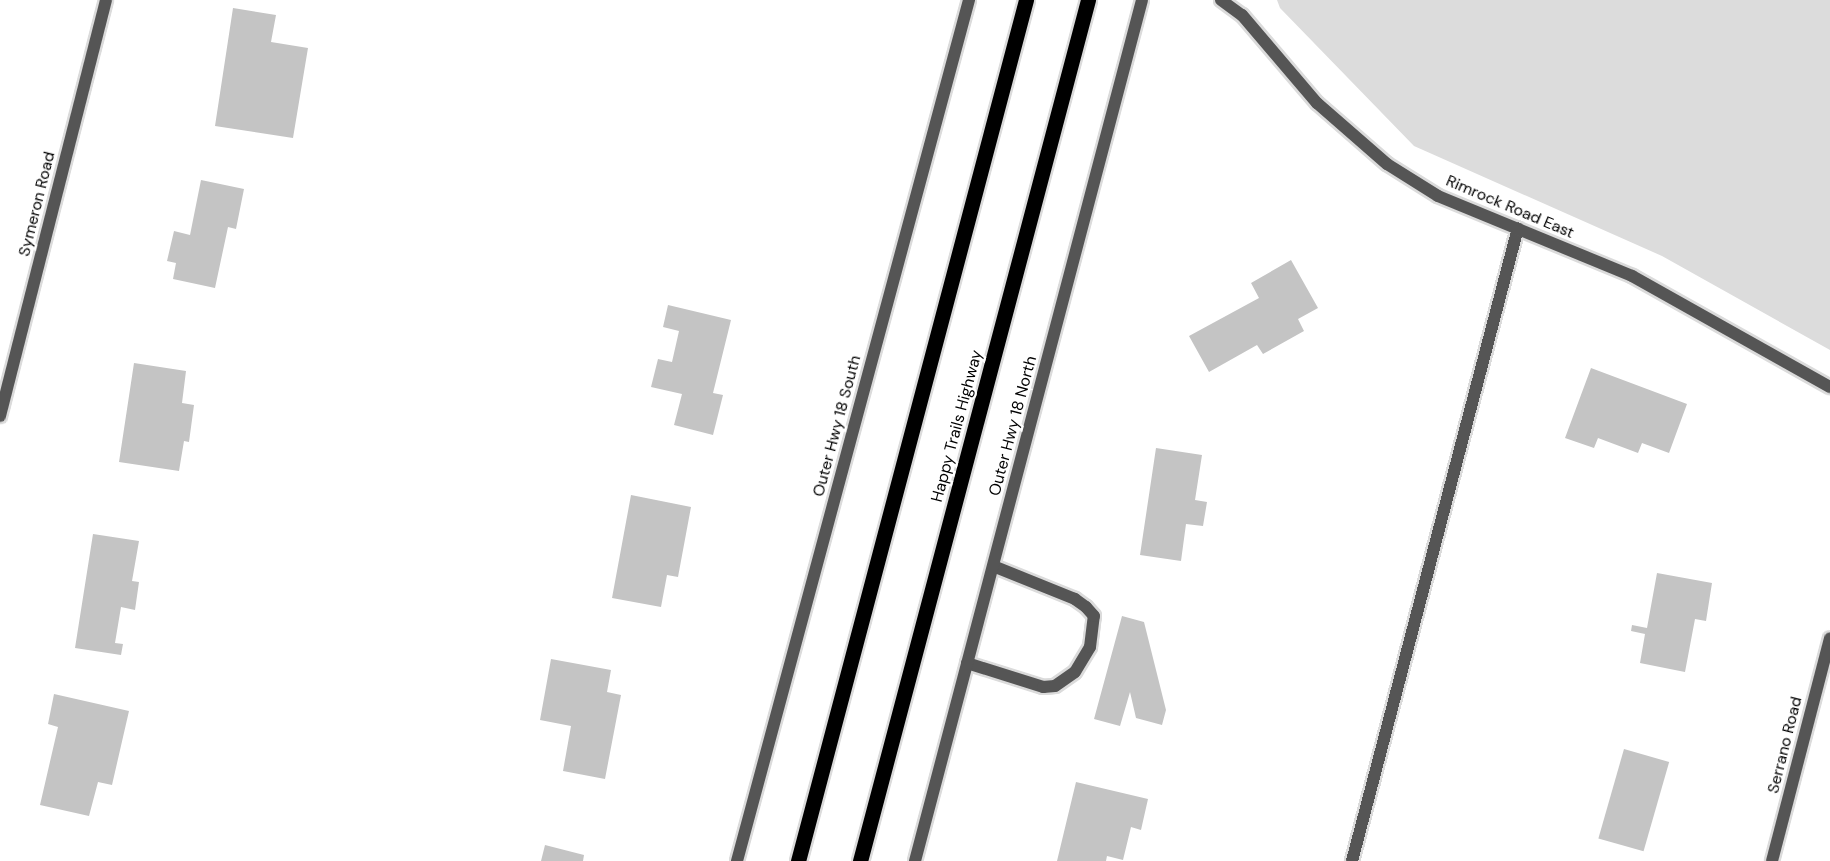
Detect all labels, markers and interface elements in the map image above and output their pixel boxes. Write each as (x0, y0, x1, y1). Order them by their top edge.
street label: Symeron Road (15, 150, 59, 258)
street label: Rimrock Road East (1443, 171, 1577, 243)
street label: Happy Trails Highway (927, 348, 987, 504)
street label: Outer Hwy 18 South (809, 353, 865, 499)
street label: Outer Hwy 18 North (985, 354, 1041, 498)
street label: Serrano Road (1764, 695, 1806, 795)

